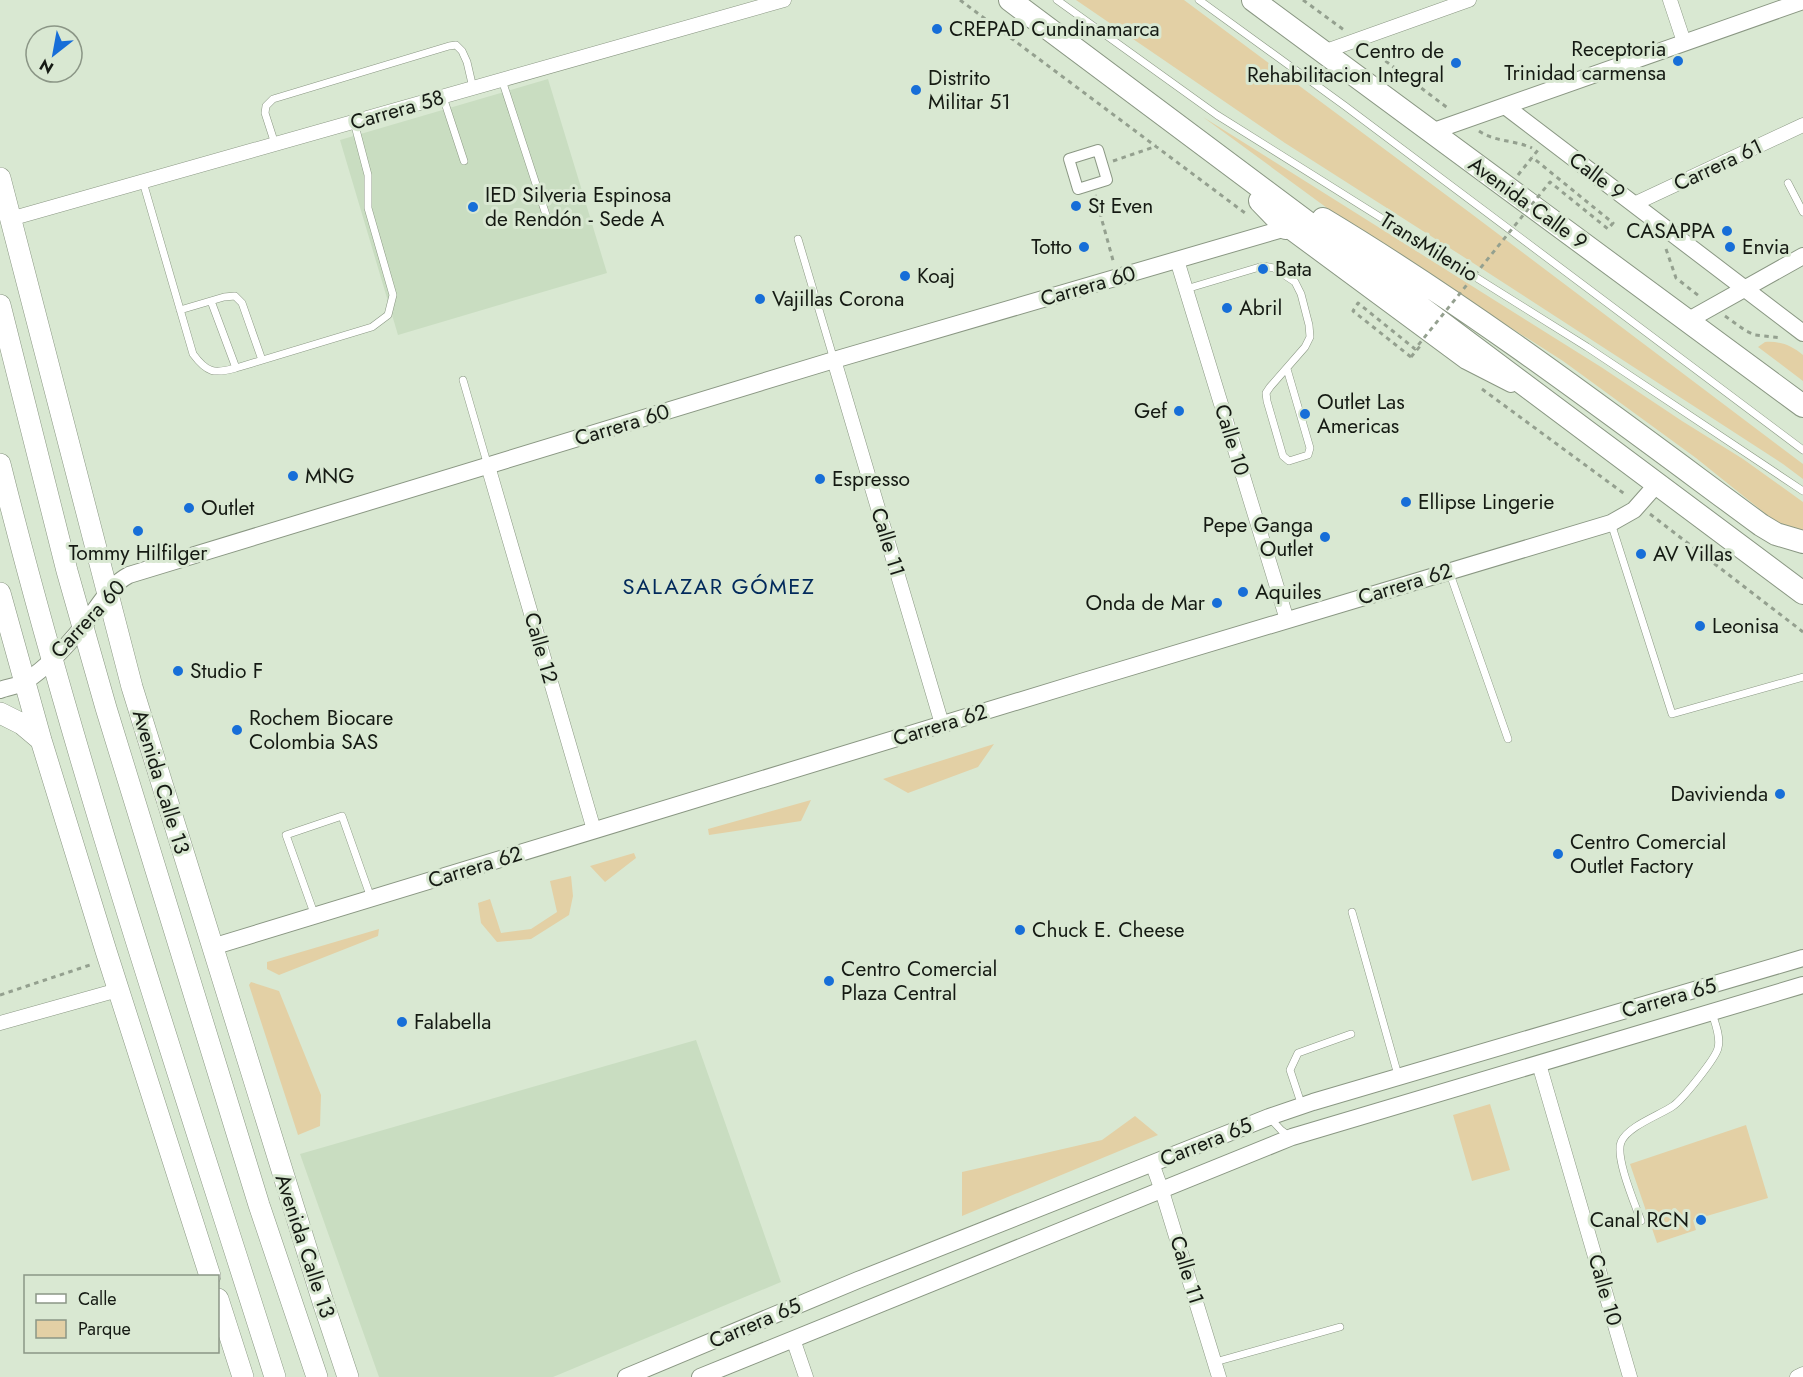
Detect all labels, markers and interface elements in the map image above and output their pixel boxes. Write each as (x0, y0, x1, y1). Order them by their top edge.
place label: CREPAD Cundinamarca (949, 14, 1160, 44)
marker: CREPAD Cundinamarca (930, 22, 944, 36)
north arrow (24, 24, 84, 84)
place label: Receptoria Trinidad carmensa (1504, 34, 1666, 88)
place label: Centro de Rehabilitacion Integral (1247, 36, 1444, 90)
text: N (35, 53, 58, 80)
marker: Receptoria Trinidad carmensa (1671, 54, 1685, 68)
marker: Centro de Rehabilitacion Integral (1449, 56, 1463, 70)
place label: Distrito Militar 51 (928, 63, 1011, 117)
street label: Carrera 58 (347, 82, 447, 138)
marker: Distrito Militar 51 (909, 83, 923, 97)
street label: Carrera 61 (1669, 131, 1767, 199)
street label: Calle 9 (1563, 145, 1631, 207)
street label: Avenida Calle 9 (1462, 149, 1594, 257)
place label: IED Silveria Espinosa de Rendón - Sede A (485, 180, 671, 234)
place label: St Even (1088, 191, 1153, 221)
marker: St Even (1069, 199, 1083, 213)
marker: IED Silveria Espinosa de Rendón - Sede A (466, 200, 480, 214)
street label: TransMilenio (1374, 205, 1484, 289)
place label: CASAPPA (1626, 216, 1715, 246)
marker: CASAPPA (1720, 224, 1734, 238)
place label: Totto (1031, 232, 1072, 262)
place label: Envia (1742, 232, 1789, 262)
marker: Totto (1077, 240, 1091, 254)
marker: Envia (1723, 240, 1737, 254)
place label: Bata (1275, 254, 1312, 284)
street label: Carrera 60 (1037, 258, 1139, 314)
place label: Koaj (917, 261, 955, 291)
marker: Bata (1256, 262, 1270, 276)
marker: Koaj (898, 269, 912, 283)
place label: Vajillas Corona (772, 284, 904, 314)
marker: Vajillas Corona (753, 292, 767, 306)
place label: Abril (1239, 293, 1282, 323)
marker: Abril (1220, 301, 1234, 315)
place label: Outlet Las Americas (1317, 387, 1405, 441)
street label: Carrera 60 (571, 396, 673, 454)
place label: Gef (1134, 396, 1168, 426)
street label: Calle 10 (1207, 401, 1257, 479)
marker: Gef (1172, 404, 1186, 418)
marker: Outlet Las Americas (1298, 407, 1312, 421)
place label: MNG (305, 461, 355, 491)
place label: Espresso (832, 464, 910, 494)
marker: MNG (286, 469, 300, 483)
marker: Espresso (813, 472, 827, 486)
place label: Ellipse Lingerie (1418, 487, 1555, 517)
place label: Outlet (201, 493, 254, 523)
marker: Ellipse Lingerie (1399, 495, 1413, 509)
marker: Outlet (182, 501, 196, 515)
street label: Calle 11 (863, 504, 913, 580)
place label: Pepe Ganga Outlet (1203, 510, 1313, 564)
marker: Tommy Hilfilger (131, 524, 145, 538)
marker: Pepe Ganga Outlet (1318, 530, 1332, 544)
place label: Tommy Hilfilger (69, 538, 208, 568)
place label: AV Villas (1653, 539, 1732, 569)
marker: AV Villas (1634, 547, 1648, 561)
street label: Carrera 62 (1354, 555, 1456, 613)
district label: SALAZAR GÓMEZ (623, 570, 815, 602)
street label: Carrera 60 (44, 573, 132, 665)
place label: Aquiles (1255, 577, 1321, 607)
marker: Aquiles (1236, 585, 1250, 599)
place label: Onda de Mar (1086, 588, 1206, 618)
marker: Onda de Mar (1210, 596, 1224, 610)
street label: Calle 12 (517, 609, 565, 687)
place label: Leonisa (1712, 611, 1779, 641)
marker: Leonisa (1693, 619, 1707, 633)
place label: Studio F (190, 656, 263, 686)
marker: Studio F (171, 664, 185, 678)
street label: Carrera 62 (889, 696, 991, 754)
place label: Rochem Biocare Colombia SAS (249, 703, 393, 757)
street label: Avenida Calle 13 (125, 706, 197, 858)
marker: Rochem Biocare Colombia SAS (230, 723, 244, 737)
place label: Davivienda (1670, 779, 1768, 809)
marker: Davivienda (1773, 787, 1787, 801)
place label: Centro Comercial Outlet Factory (1570, 827, 1726, 881)
street label: Carrera 62 (424, 838, 526, 896)
marker: Centro Comercial Outlet Factory (1551, 847, 1565, 861)
place label: Chuck E. Cheese (1032, 915, 1185, 945)
marker: Chuck E. Cheese (1013, 923, 1027, 937)
place label: Centro Comercial Plaza Central (841, 954, 997, 1008)
street label: Carrera 65 (1618, 970, 1720, 1026)
marker: Centro Comercial Plaza Central (822, 974, 836, 988)
place label: Falabella (414, 1007, 491, 1037)
marker: Falabella (395, 1015, 409, 1029)
street label: Carrera 65 (1155, 1110, 1257, 1174)
street label: Avenida Calle 13 (268, 1170, 342, 1322)
place label: Canal RCN (1590, 1205, 1689, 1235)
marker: Canal RCN (1694, 1213, 1708, 1227)
street label: Calle 11 (1162, 1232, 1212, 1308)
street label: Calle 10 (1580, 1251, 1630, 1329)
legend (24, 1275, 219, 1353)
text: Calle (78, 1286, 117, 1312)
street label: Carrera 65 (705, 1290, 805, 1356)
text: Parque (78, 1316, 131, 1342)

